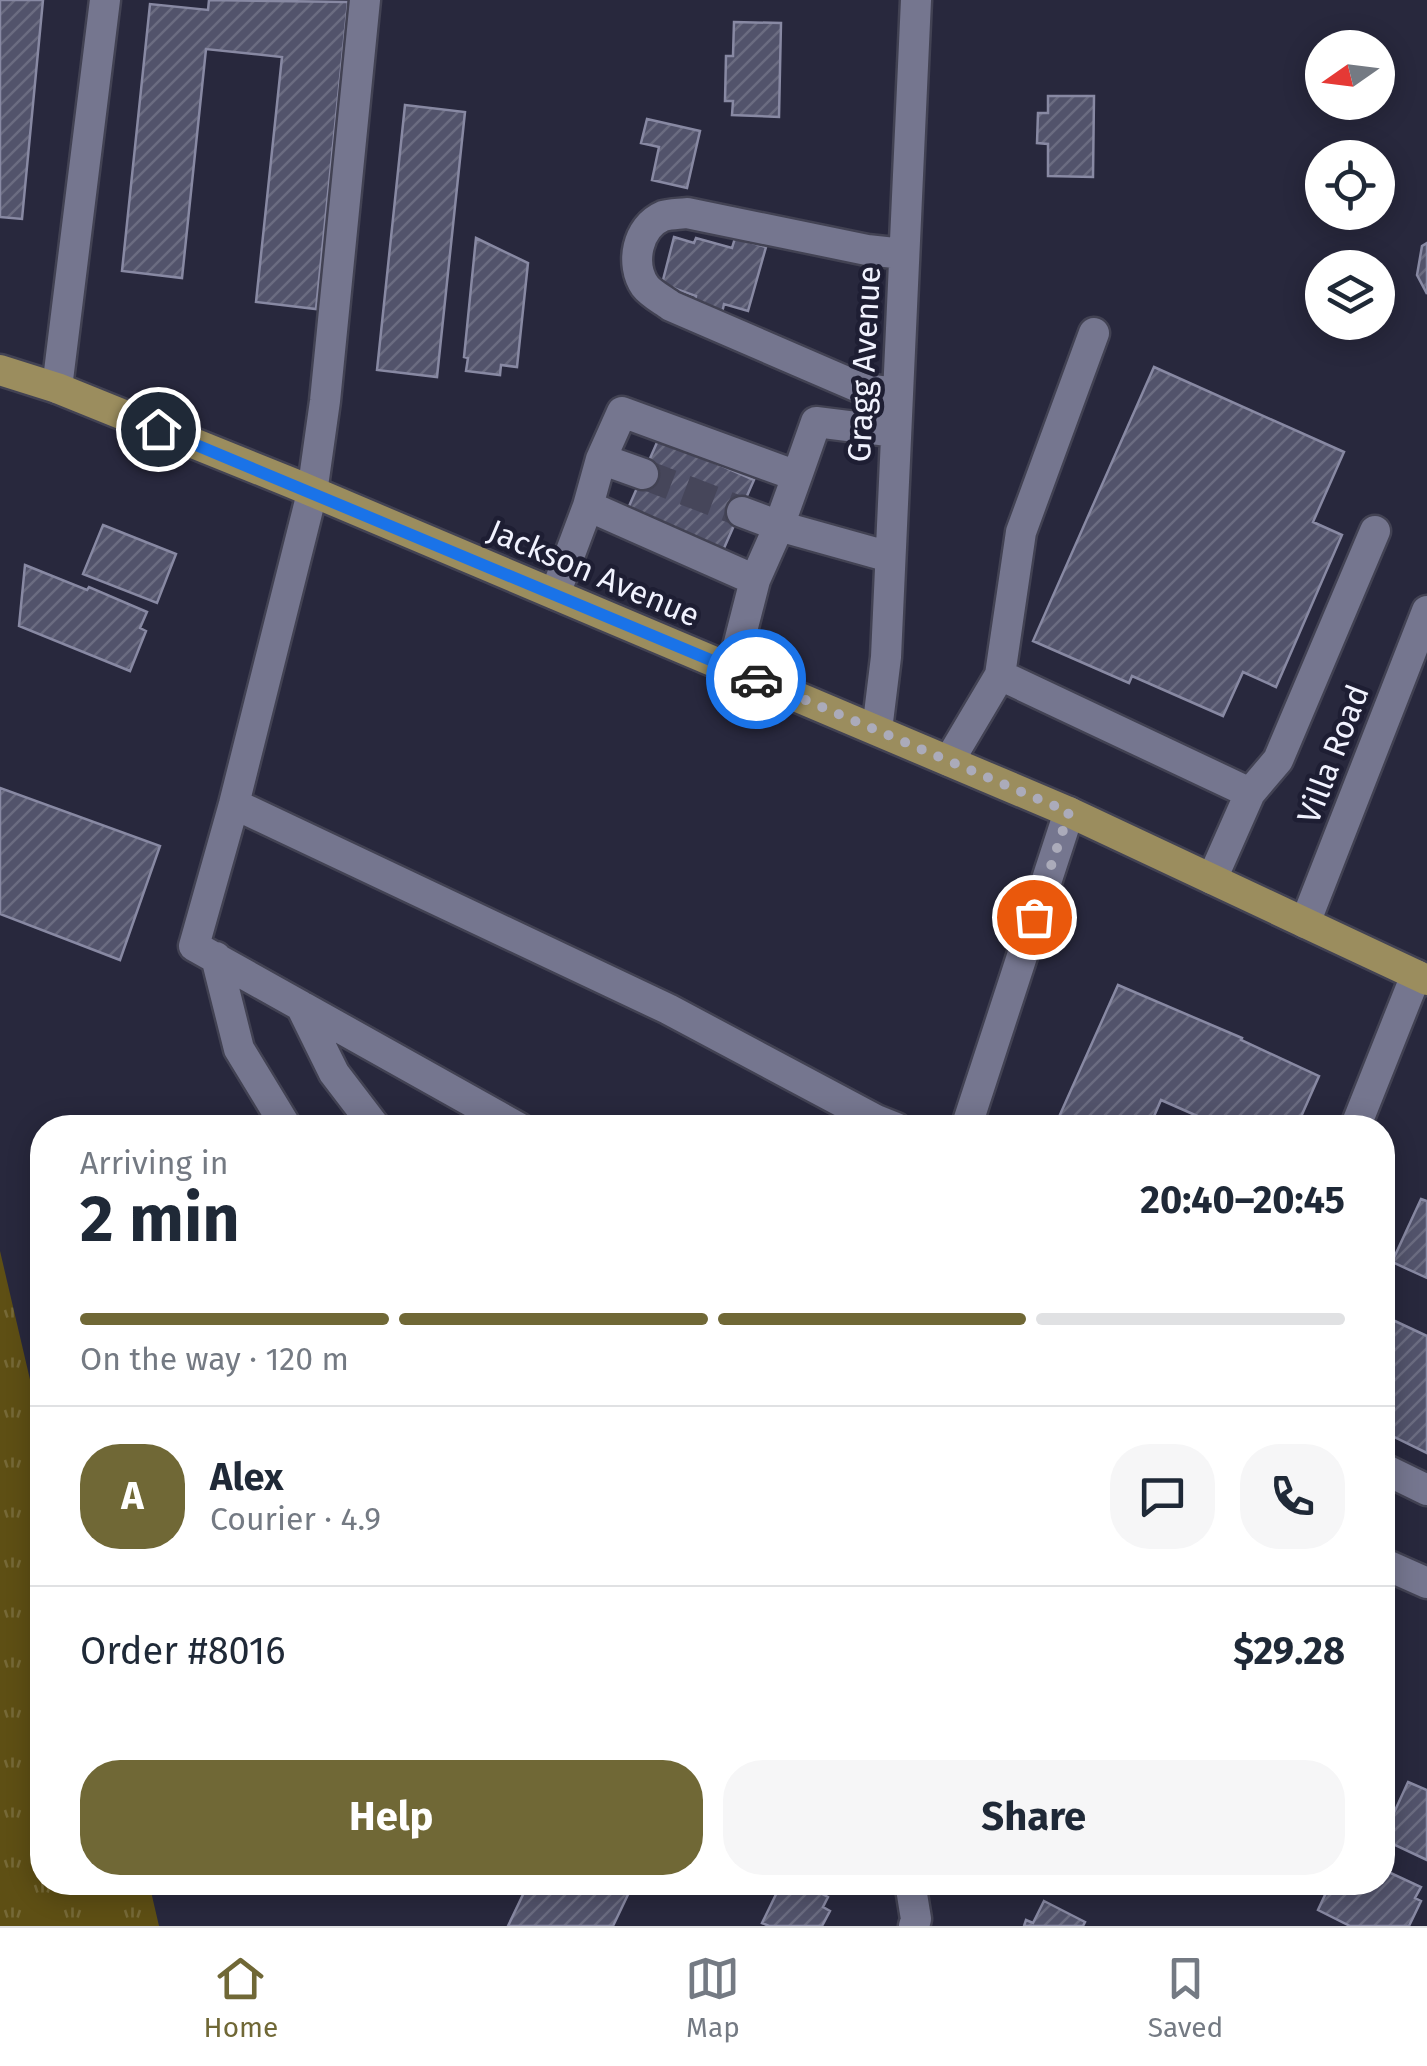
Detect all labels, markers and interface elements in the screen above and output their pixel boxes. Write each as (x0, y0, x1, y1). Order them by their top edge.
north arrow (1305, 30, 1395, 120)
map controls (1305, 30, 1395, 340)
button: locate (1305, 140, 1395, 230)
button: layers (1305, 250, 1395, 340)
street label: Gragg Avenue (840, 265, 888, 463)
pin (116, 387, 201, 472)
icon: home (131, 402, 186, 457)
street label: Jackson Avenue (483, 511, 705, 635)
courier (706, 629, 806, 729)
icon: car (729, 652, 784, 707)
street label: Villa Road (1289, 679, 1377, 829)
pin (992, 875, 1077, 960)
icon: bag (1007, 890, 1062, 945)
text: Arriving in (80, 1144, 228, 1182)
text: 20:40–20:45 (1140, 1177, 1345, 1223)
text: 2 min (80, 1180, 240, 1258)
text: On the way · 120 m (80, 1340, 349, 1378)
button: chat (1110, 1444, 1215, 1549)
button: phone (1240, 1444, 1345, 1549)
text: Alex (210, 1454, 283, 1500)
text: A (121, 1473, 144, 1519)
text: Courier · 4.9 (210, 1500, 381, 1538)
text: Order #8016 (80, 1628, 286, 1674)
text: $29.28 (1233, 1628, 1345, 1674)
button: Help (80, 1760, 703, 1875)
button: Share (723, 1760, 1345, 1875)
tab: Home (204, 1951, 278, 2044)
tab: Map (685, 1951, 740, 2044)
tab: Saved (1148, 1951, 1223, 2044)

